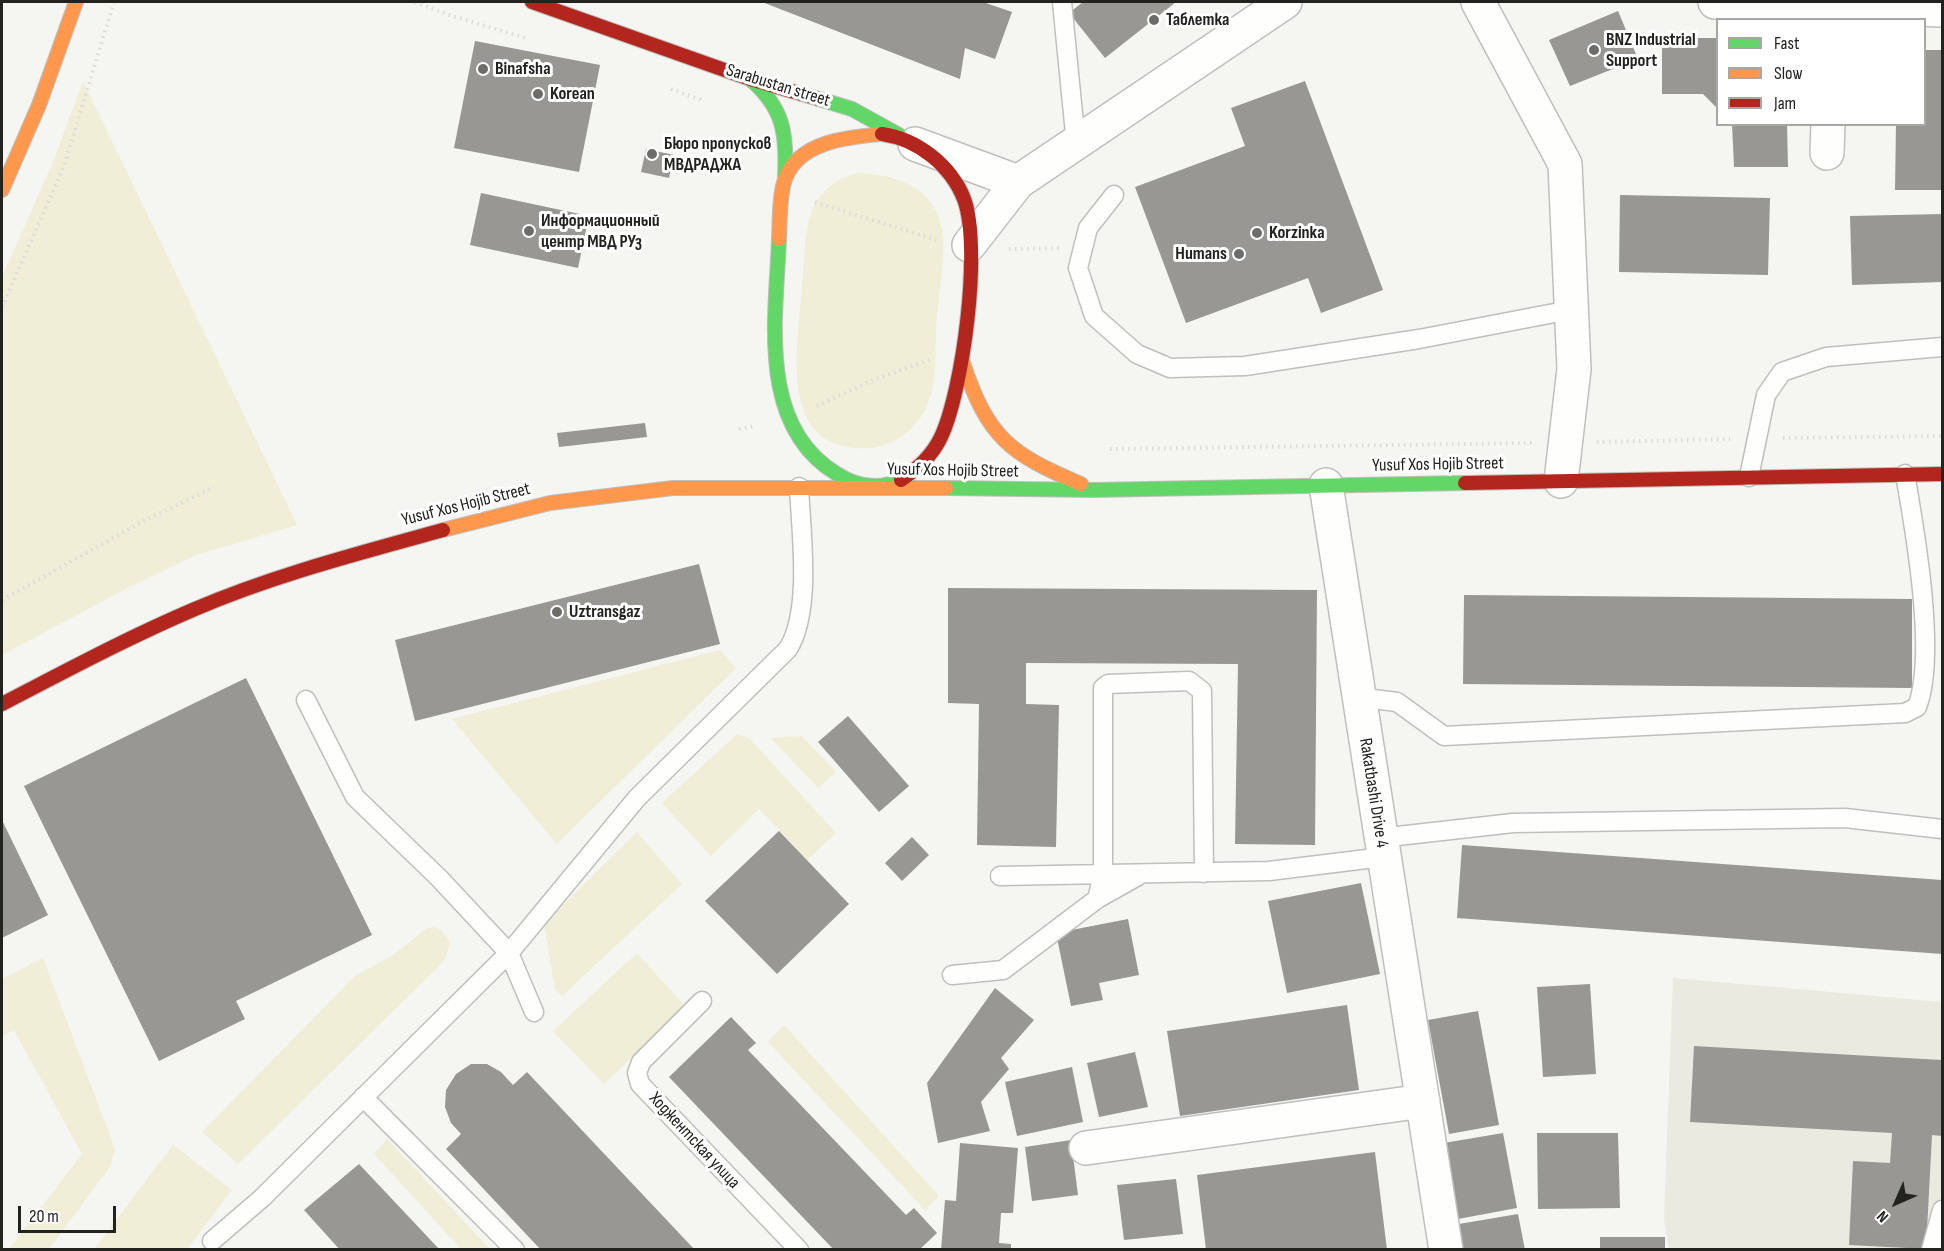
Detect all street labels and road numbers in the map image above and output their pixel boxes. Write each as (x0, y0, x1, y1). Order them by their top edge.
street label: Sarabustan street (723, 60, 833, 112)
street label: Yusuf Xos Hojib Street (1372, 453, 1504, 477)
street label: Yusuf Xos Hojib Street (887, 459, 1019, 483)
street label: Yusuf Xos Hojib Street (399, 479, 533, 531)
street label: Rakatbashi Drive 4 (1354, 737, 1392, 849)
street label: Ходжентская улица (644, 1088, 744, 1194)

